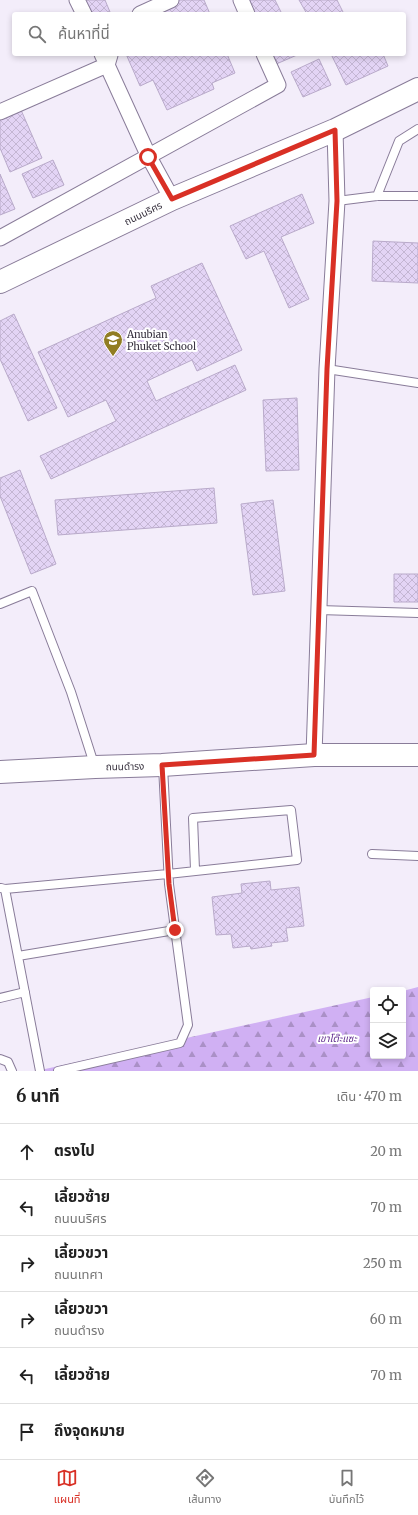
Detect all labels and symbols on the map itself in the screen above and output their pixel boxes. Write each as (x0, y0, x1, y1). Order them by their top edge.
route start (139, 148, 157, 166)
street label: ถนนนริศร (122, 199, 164, 228)
place label: Anubian Phuket School (126, 328, 196, 353)
school or university icon: Anubian Phuket School (102, 329, 124, 357)
street label: ถนนดำรง (106, 760, 144, 773)
route end (166, 921, 184, 939)
park label: เขาโต๊ะแซะ (317, 1032, 358, 1045)

